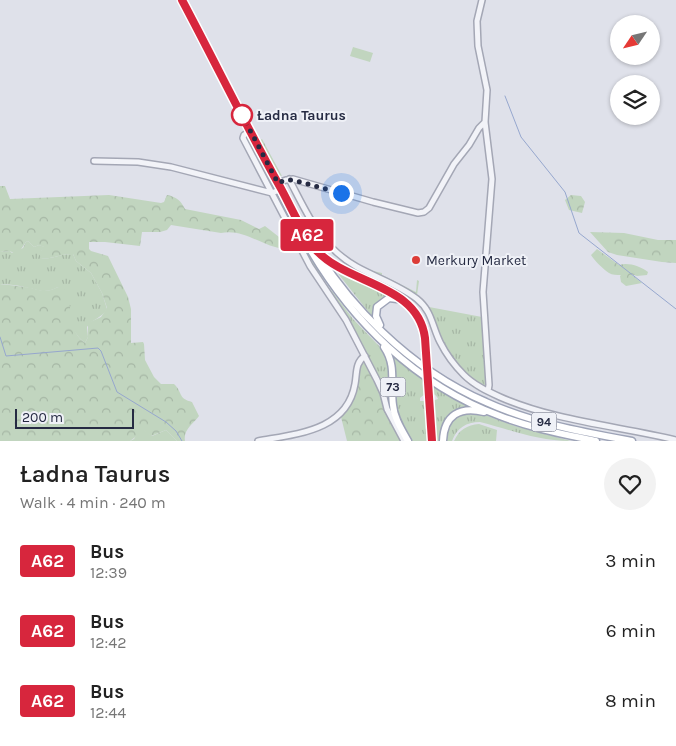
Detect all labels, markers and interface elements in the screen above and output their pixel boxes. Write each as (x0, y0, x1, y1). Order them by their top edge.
north arrow (610, 15, 660, 65)
map controls (610, 15, 660, 125)
button: layers (610, 75, 660, 125)
marker: Ładna Taurus (231, 104, 253, 126)
place label: Ładna Taurus (257, 107, 346, 124)
your location (329, 181, 354, 206)
line badge: A62 (278, 219, 336, 251)
text: A62 (290, 224, 324, 246)
place label: Merkury Market (426, 252, 526, 269)
marker: Merkury Market (410, 254, 422, 266)
road number: 73 (380, 378, 406, 397)
scale bar (15, 406, 134, 429)
text: 200 m (22, 409, 63, 426)
road number: 94 (532, 412, 556, 432)
button: heart (604, 458, 656, 510)
text: Ładna Taurus (20, 460, 171, 488)
text: Walk · 4 min · 240 m (20, 493, 166, 512)
text: Bus (90, 541, 124, 563)
text: A62 (31, 550, 64, 572)
text: 3 min (605, 550, 656, 572)
text: 12:39 (90, 563, 127, 582)
text: Bus (90, 611, 124, 633)
text: A62 (31, 620, 64, 642)
text: 6 min (606, 620, 656, 642)
text: 12:42 (90, 633, 126, 652)
text: Bus (90, 681, 124, 703)
text: A62 (31, 690, 64, 712)
text: 8 min (605, 690, 656, 712)
text: 12:44 (90, 703, 126, 722)

